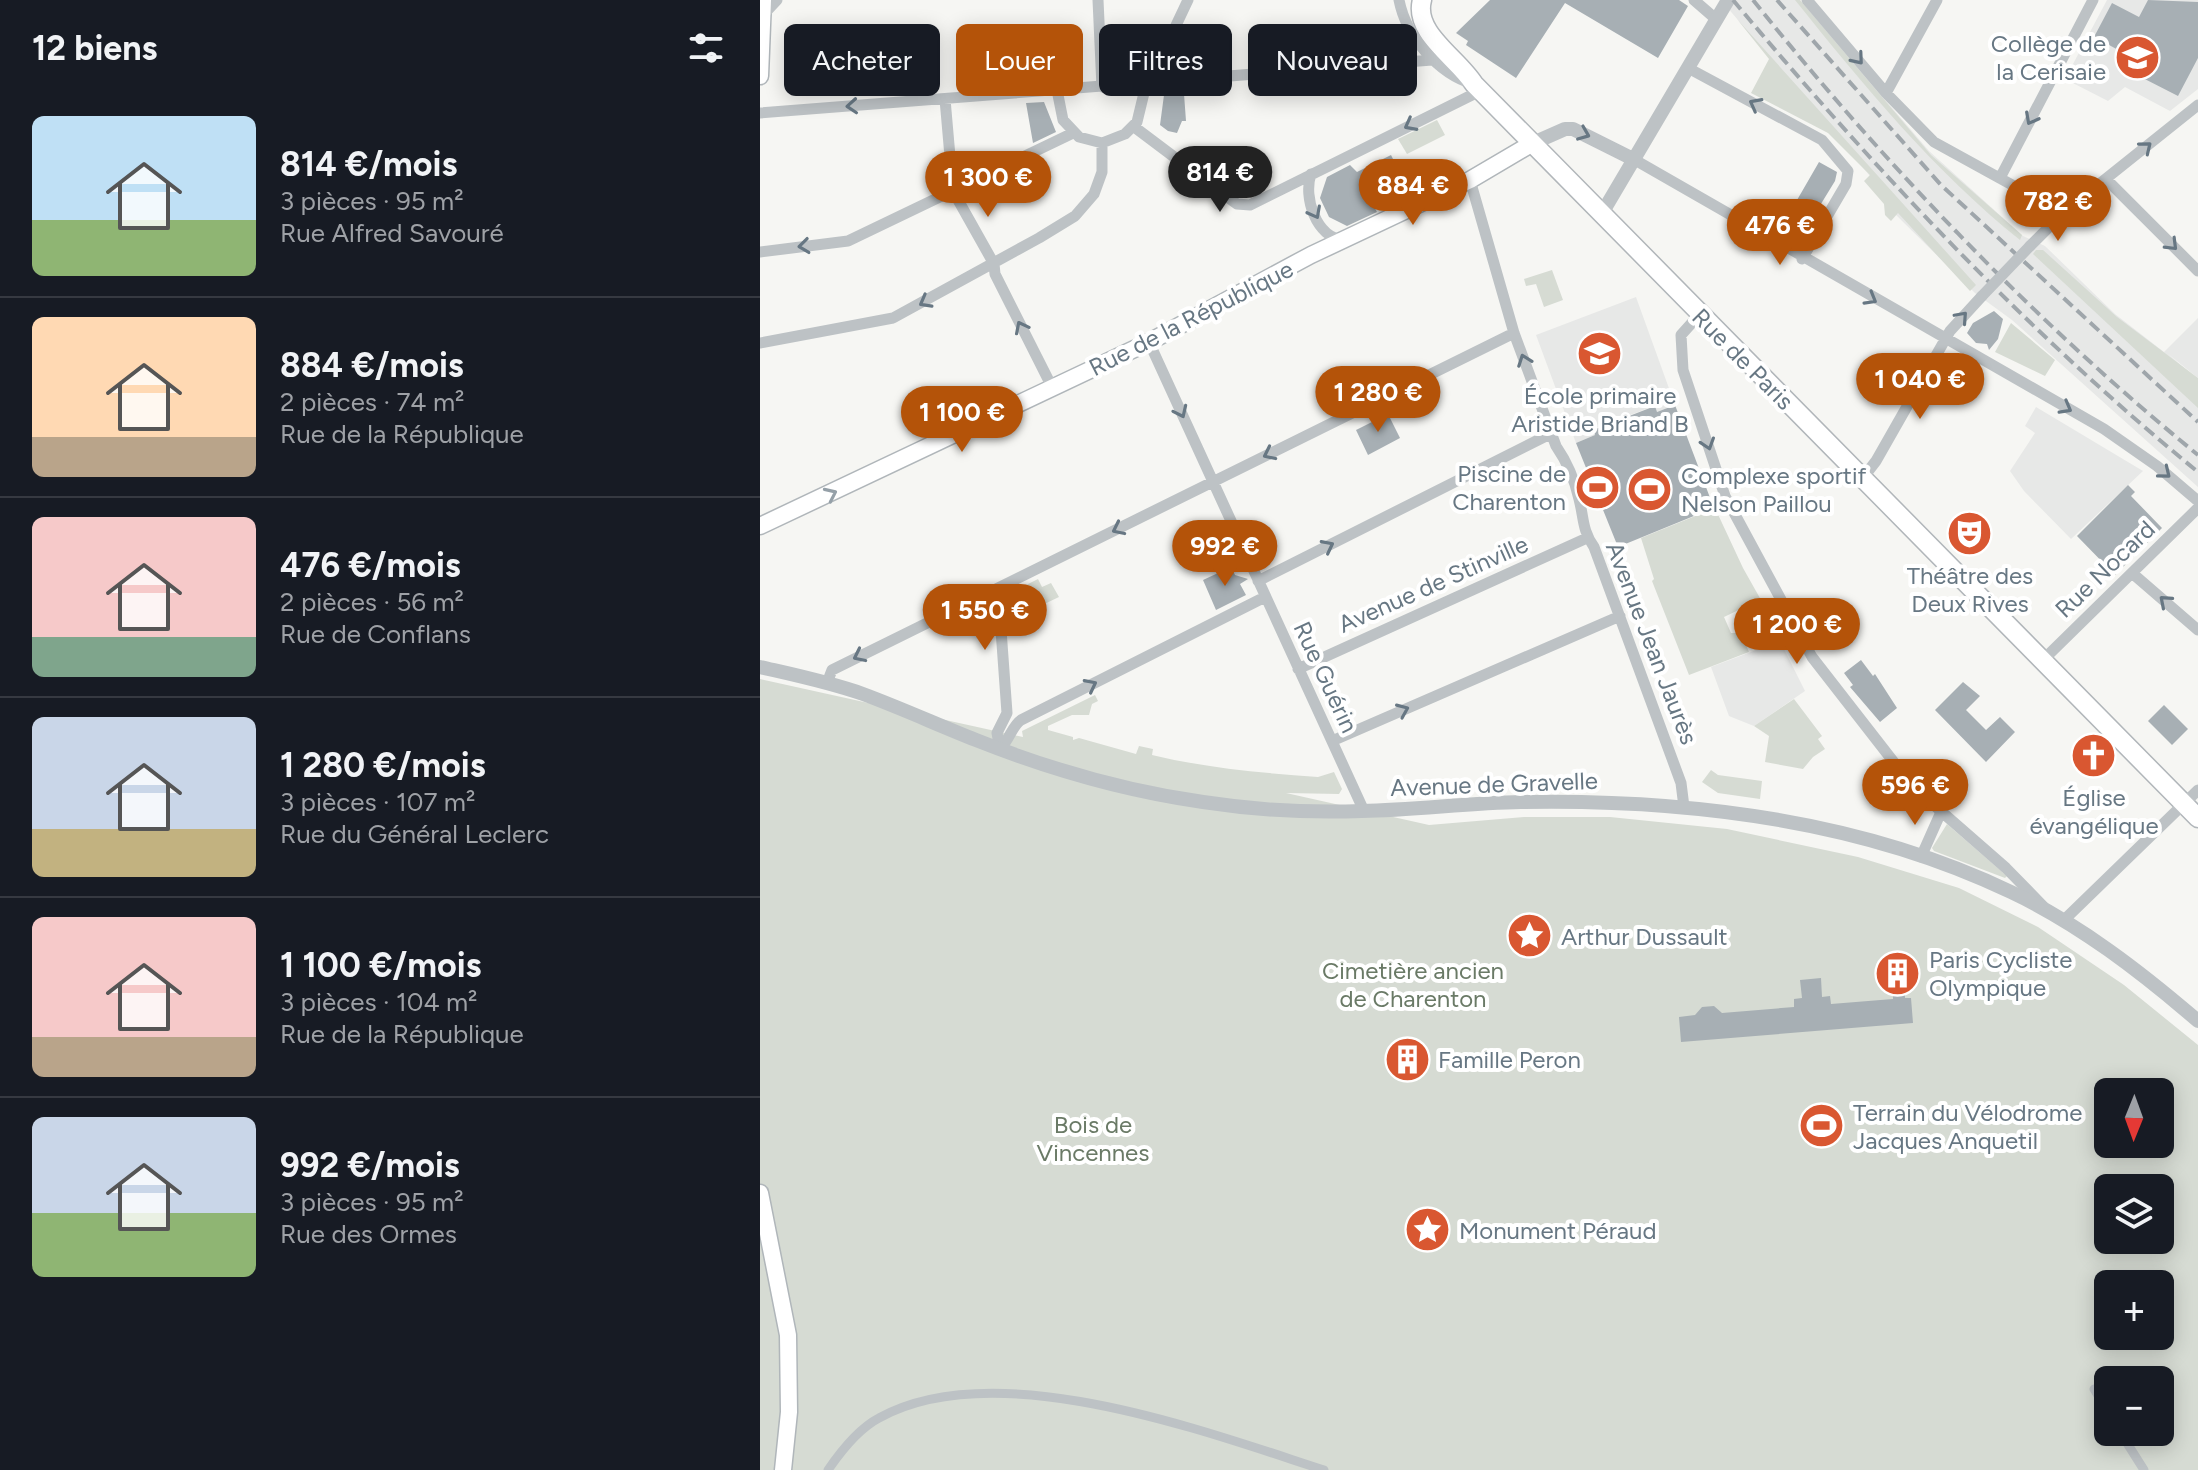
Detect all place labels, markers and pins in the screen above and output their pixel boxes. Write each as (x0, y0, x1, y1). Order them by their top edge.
place label: Collège de la Cerisaie (1991, 29, 2106, 86)
school or university icon: Collège de la Cerisaie (2113, 33, 2161, 81)
pin: 814 € (1164, 146, 1276, 214)
pin: 1 300 € (914, 151, 1062, 219)
pin: 884 € (1357, 159, 1469, 227)
pin: 782 € (2002, 175, 2114, 243)
pin: 476 € (1724, 199, 1836, 267)
school or university icon: École primaire Aristide Briand B (1576, 329, 1624, 377)
pin: 1 040 € (1846, 353, 1994, 421)
pin: 1 280 € (1304, 366, 1452, 434)
place label: École primaire Aristide Briand B (1511, 381, 1689, 438)
pin: 1 100 € (888, 386, 1036, 454)
place label: Piscine de Charenton (1452, 459, 1566, 516)
place label: Complexe sportif Nelson Paillou (1681, 461, 1866, 518)
sports icon: Piscine de Charenton (1573, 463, 1621, 511)
sports icon: Complexe sportif Nelson Paillou (1626, 465, 1674, 513)
theatre icon: Théâtre des Deux Rives (1946, 509, 1994, 557)
pin: 992 € (1169, 520, 1281, 588)
place label: Théâtre des Deux Rives (1907, 561, 2033, 618)
pin: 1 550 € (911, 584, 1059, 652)
pin: 1 200 € (1723, 598, 1871, 666)
church icon: Église évangélique (2070, 731, 2118, 779)
pin: 596 € (1859, 759, 1971, 827)
place label: Église évangélique (2029, 783, 2159, 840)
place icon: Arthur Dussault (1506, 912, 1554, 960)
place label: Arthur Dussault (1561, 922, 1728, 951)
place label: Paris Cycliste Olympique (1929, 945, 2072, 1002)
building icon: Paris Cycliste Olympique (1874, 949, 1922, 997)
building icon: Famille Peron (1383, 1035, 1431, 1083)
place label: Famille Peron (1438, 1045, 1581, 1074)
place label: Terrain du Vélodrome Jacques Anquetil (1853, 1098, 2082, 1155)
sports icon: Terrain du Vélodrome Jacques Anquetil (1798, 1102, 1846, 1150)
place icon: Monument Péraud (1404, 1206, 1452, 1254)
place label: Monument Péraud (1459, 1216, 1657, 1245)

